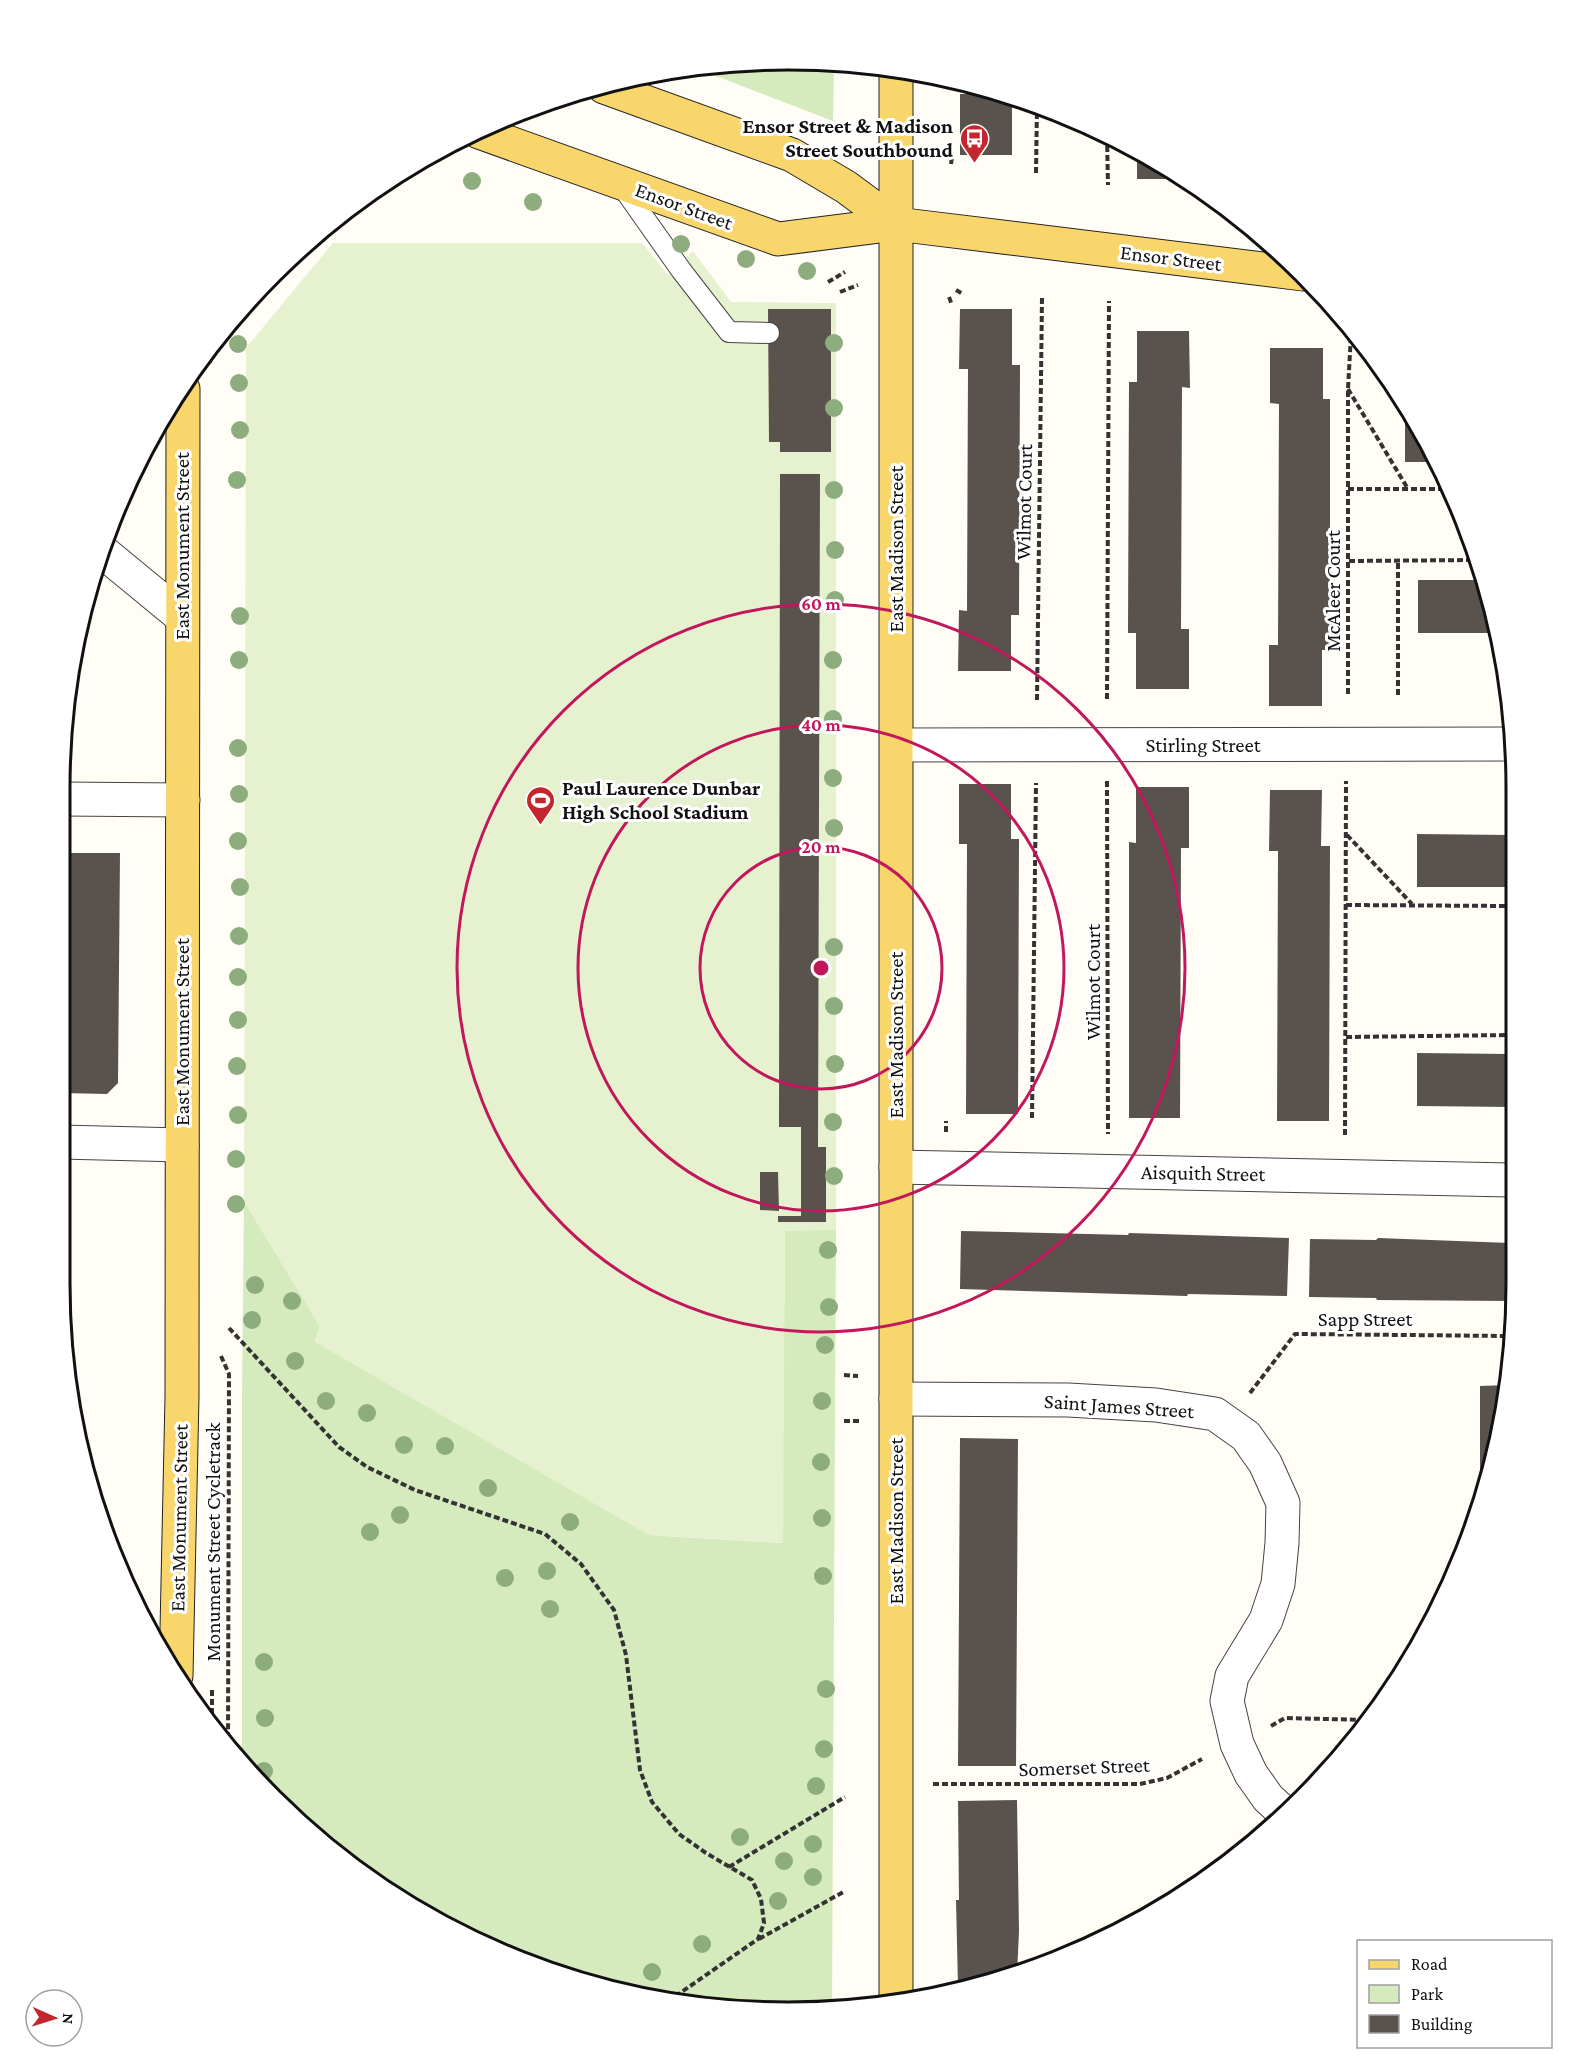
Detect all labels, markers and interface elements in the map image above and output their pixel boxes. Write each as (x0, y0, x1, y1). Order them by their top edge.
place label: Ensor Street & Madison Street Southbound (742, 114, 954, 162)
bus stop icon: Ensor Street & Madison Street Southbound (958, 122, 990, 164)
street label: Ensor Street (632, 177, 737, 235)
street label: Ensor Street (1119, 240, 1224, 276)
street label: Wilmot Court (1011, 443, 1037, 560)
street label: East Monument Street (170, 451, 194, 640)
street label: East Madison Street (884, 464, 908, 633)
street label: McAleer Court (1321, 529, 1345, 652)
text: 60 m (801, 594, 841, 614)
text: 40 m (801, 715, 841, 735)
street label: Stirling Street (1145, 733, 1262, 757)
place label: Paul Laurence Dunbar High School Stadium (562, 776, 761, 824)
sports icon: Paul Laurence Dunbar High School Stadium (525, 784, 557, 826)
text: 20 m (802, 837, 841, 857)
street label: Wilmot Court (1081, 923, 1105, 1040)
street label: East Monument Street (170, 937, 194, 1126)
street label: East Madison Street (884, 950, 908, 1119)
centre of rings (811, 958, 831, 978)
street label: Aisquith Street (1141, 1160, 1266, 1186)
street label: Sapp Street (1318, 1307, 1413, 1331)
street label: Saint James Street (1043, 1389, 1196, 1423)
street label: Monument Street Cycletrack (201, 1422, 225, 1662)
street label: East Monument Street (165, 1423, 193, 1612)
street label: East Madison Street (884, 1436, 908, 1605)
street label: Somerset Street (1018, 1753, 1151, 1781)
legend (1357, 1940, 1552, 2048)
text: Road (1411, 1954, 1448, 1974)
text: Park (1411, 1984, 1443, 2004)
north arrow (24, 1988, 84, 2048)
text: N (60, 2013, 77, 2025)
text: Building (1411, 2014, 1473, 2034)

